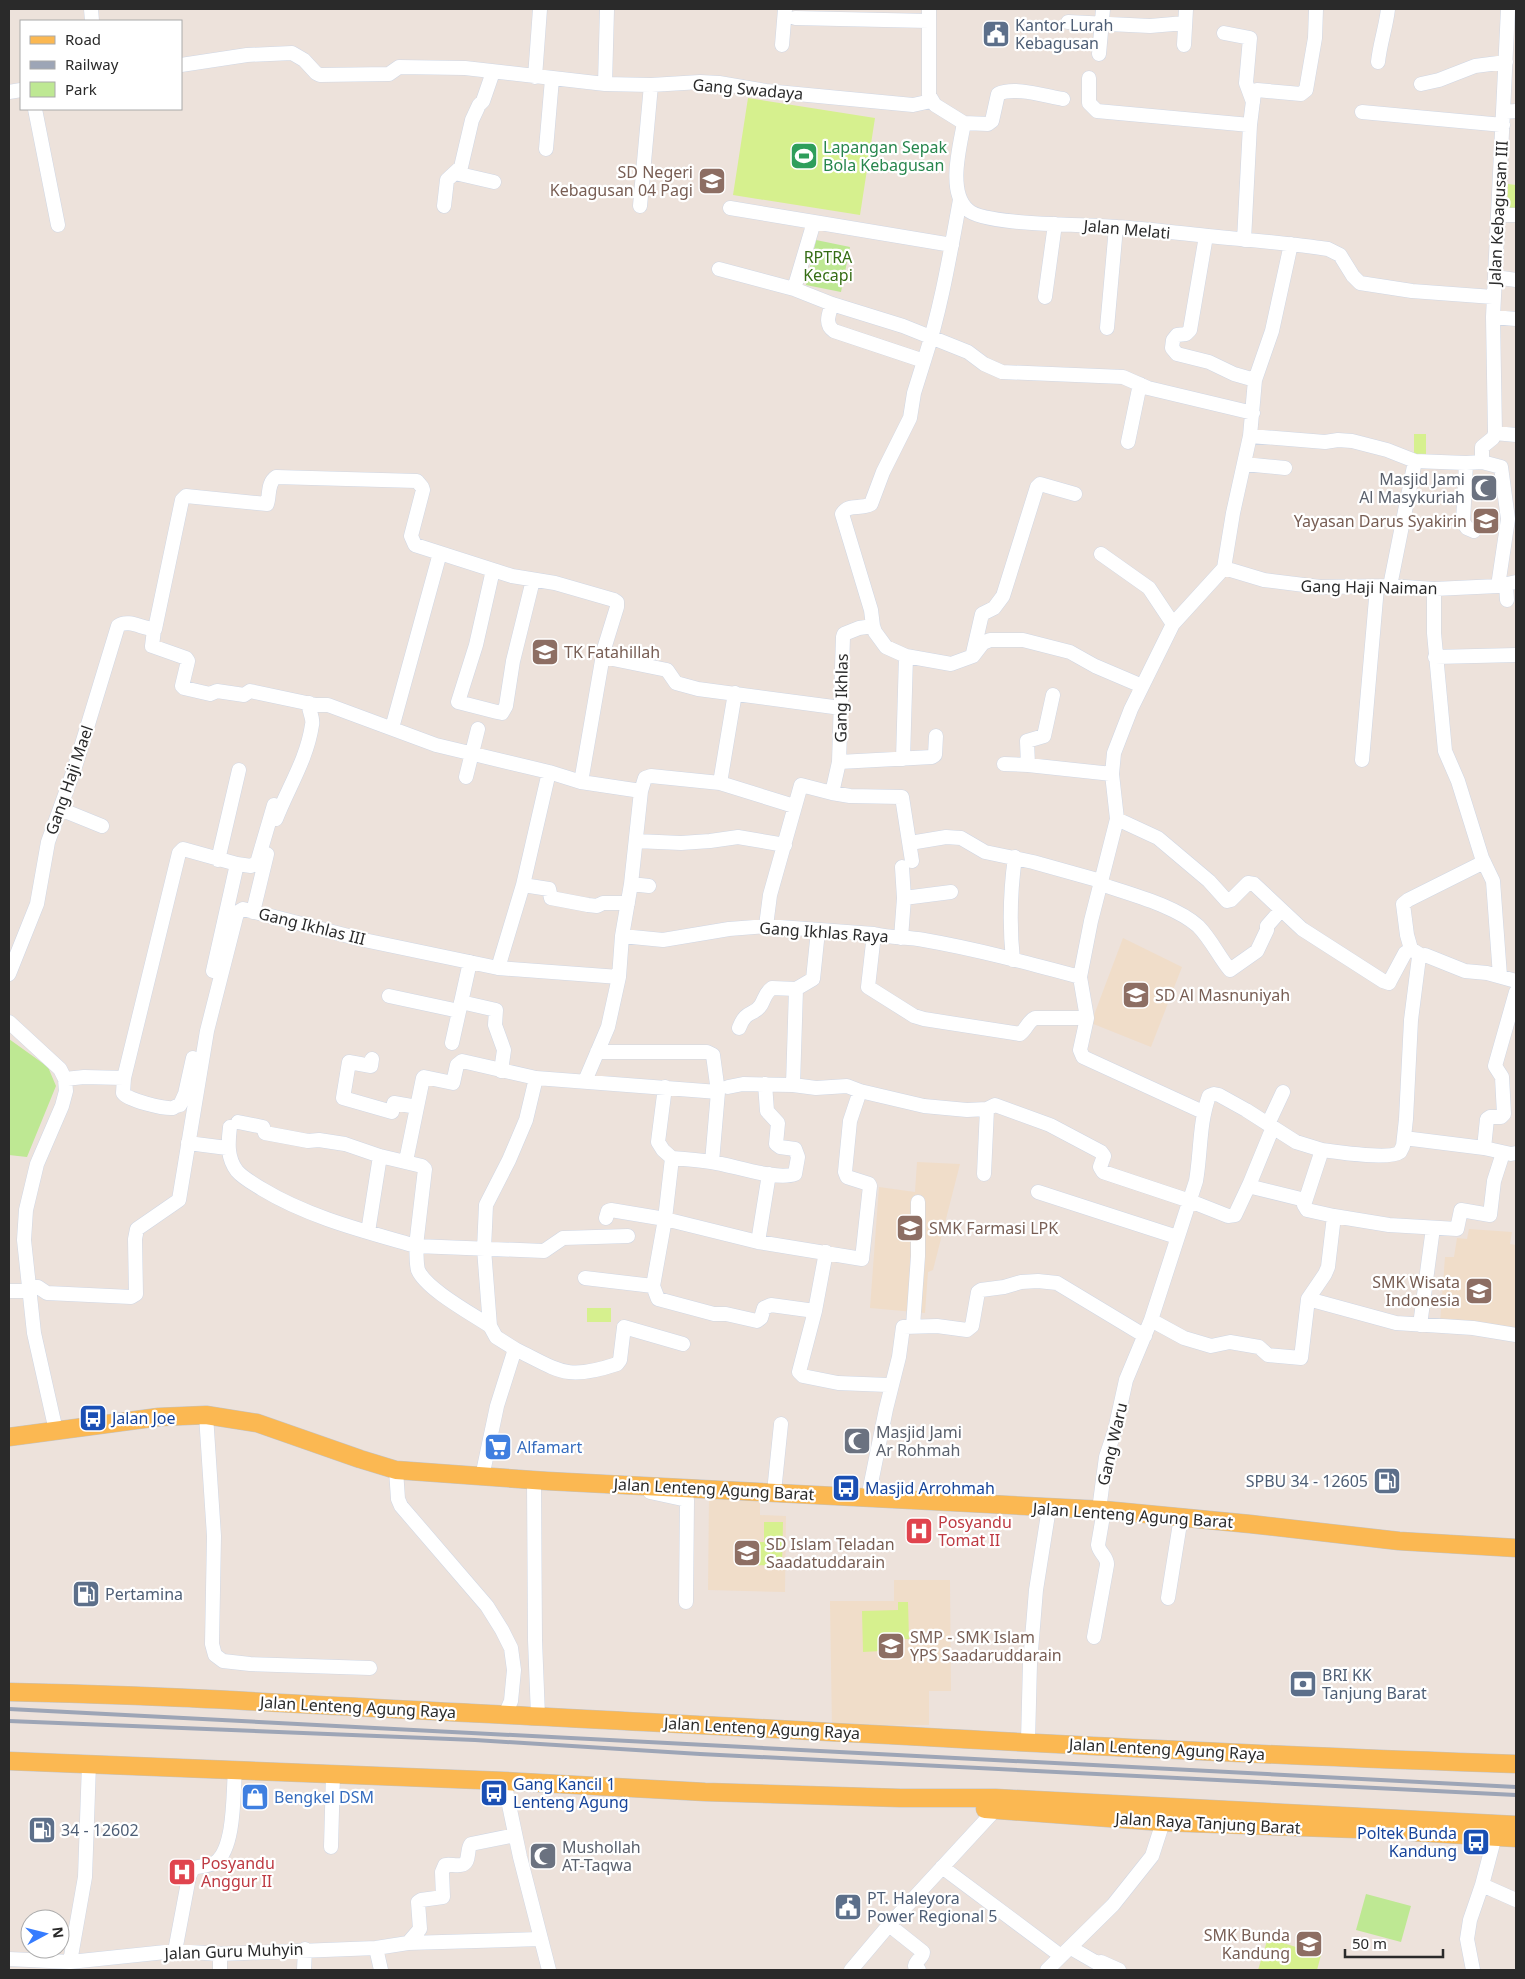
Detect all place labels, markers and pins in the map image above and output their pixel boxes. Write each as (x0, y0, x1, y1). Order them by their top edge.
place label: Kantor Lurah Kebagusan (1015, 14, 1113, 54)
public building icon: Kantor Lurah Kebagusan (981, 19, 1011, 49)
place label: Lapangan Sepak Bola Kebagusan (823, 136, 948, 176)
sports icon: Lapangan Sepak Bola Kebagusan (789, 141, 819, 171)
place label: SD Negeri Kebagusan 04 Pagi (550, 161, 693, 201)
school or university icon: SD Negeri Kebagusan 04 Pagi (697, 166, 727, 196)
place label: Masjid Jami Al Masykuriah (1359, 468, 1465, 508)
mosque icon: Masjid Jami Al Masykuriah (1469, 473, 1499, 503)
school or university icon: Yayasan Darus Syakirin (1471, 506, 1501, 536)
place label: Yayasan Darus Syakirin (1294, 510, 1467, 532)
school or university icon: TK Fatahillah (530, 637, 560, 667)
place label: TK Fatahillah (564, 641, 660, 663)
school or university icon: SD Al Masnuniyah (1121, 980, 1151, 1010)
place label: SD Al Masnuniyah (1155, 984, 1290, 1006)
school or university icon: SMK Farmasi LPK (895, 1213, 925, 1243)
place label: SMK Farmasi LPK (929, 1217, 1058, 1239)
place label: SMK Wisata Indonesia (1372, 1271, 1460, 1311)
school or university icon: SMK Wisata Indonesia (1464, 1276, 1494, 1306)
bus stop icon: Jalan Joe (78, 1403, 108, 1433)
place label: Jalan Joe (110, 1407, 176, 1429)
place label: Masjid Jami Ar Rohmah (876, 1421, 962, 1461)
mosque icon: Masjid Jami Ar Rohmah (842, 1426, 872, 1456)
supermarket icon: Alfamart (483, 1432, 513, 1462)
place label: Alfamart (517, 1436, 582, 1458)
fuel station icon: SPBU 34 - 12605 (1372, 1466, 1402, 1496)
place label: SPBU 34 - 12605 (1246, 1470, 1368, 1492)
bus stop icon: Masjid Arrohmah (831, 1473, 861, 1503)
place label: Masjid Arrohmah (865, 1477, 995, 1499)
place label: Posyandu Tomat II (938, 1511, 1012, 1551)
hospital icon: Posyandu Tomat II (904, 1516, 934, 1546)
place label: SD Islam Teladan Saadatuddarain (766, 1533, 895, 1573)
school or university icon: SD Islam Teladan Saadatuddarain (732, 1538, 762, 1568)
fuel station icon: Pertamina (71, 1579, 101, 1609)
place label: Pertamina (105, 1583, 183, 1605)
place label: SMP - SMK Islam YPS Saadaruddarain (910, 1626, 1062, 1666)
school or university icon: SMP - SMK Islam YPS Saadaruddarain (876, 1631, 906, 1661)
place label: BRI KK Tanjung Barat (1322, 1664, 1427, 1704)
bank icon: BRI KK Tanjung Barat (1288, 1669, 1318, 1699)
place label: Gang Kancil 1 Lenteng Agung (513, 1773, 629, 1813)
bus stop icon: Gang Kancil 1 Lenteng Agung (479, 1778, 509, 1808)
shop icon: Bengkel DSM (240, 1782, 270, 1812)
place label: Bengkel DSM (274, 1786, 374, 1808)
fuel station icon: 34 - 12602 (27, 1815, 57, 1845)
place label: 34 - 12602 (61, 1819, 139, 1841)
place label: Poltek Bunda Kandung (1357, 1822, 1457, 1862)
bus stop icon: Poltek Bunda Kandung (1461, 1827, 1491, 1857)
place label: Mushollah AT-Taqwa (562, 1836, 641, 1876)
mosque icon: Mushollah AT-Taqwa (528, 1841, 558, 1871)
place label: Posyandu Anggur II (201, 1852, 275, 1892)
hospital icon: Posyandu Anggur II (167, 1857, 197, 1887)
place label: PT. Haleyora Power Regional 5 (867, 1887, 997, 1927)
public building icon: PT. Haleyora Power Regional 5 (833, 1892, 863, 1922)
place label: SMK Bunda Kandung (1204, 1924, 1290, 1964)
school or university icon: SMK Bunda Kandung (1294, 1929, 1324, 1959)

